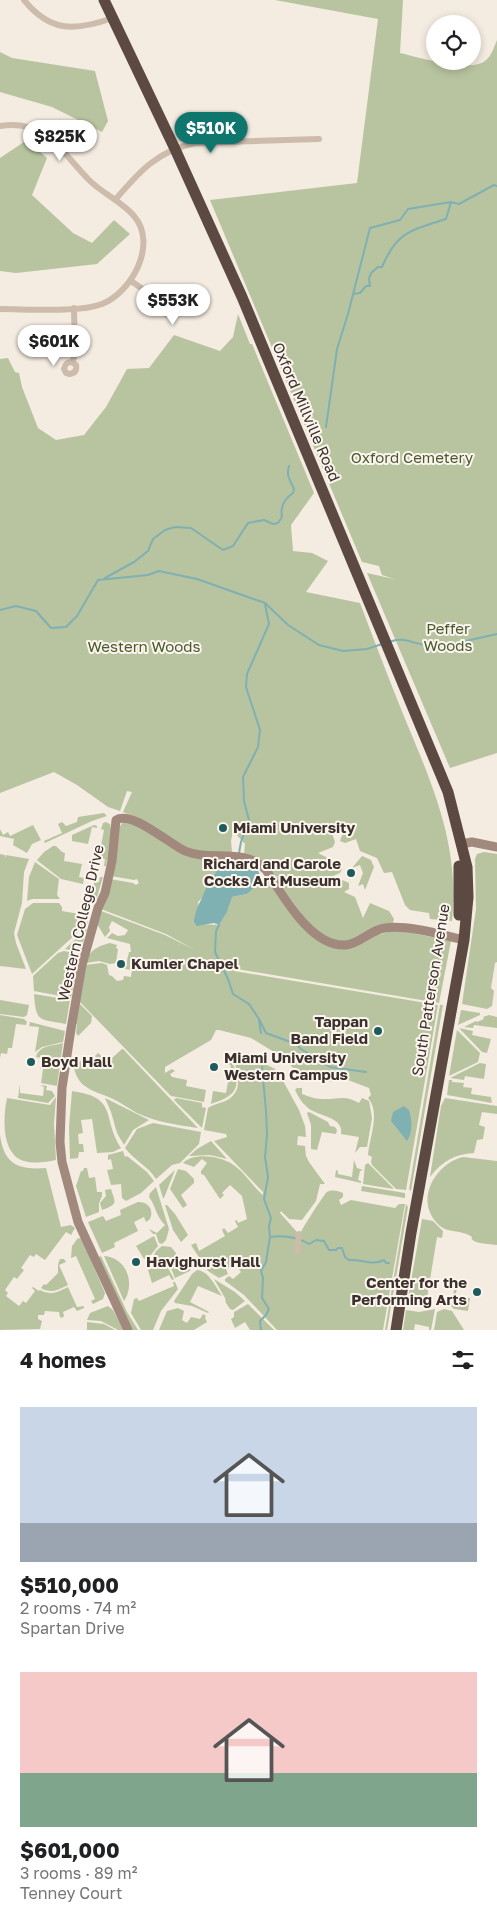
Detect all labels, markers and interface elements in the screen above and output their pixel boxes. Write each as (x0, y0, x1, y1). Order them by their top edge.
map controls (426, 15, 481, 70)
button: locate (426, 15, 481, 70)
pin: $510K (176, 112, 246, 154)
text: $510K (186, 118, 236, 138)
pin: $825K (25, 120, 95, 162)
text: $825K (34, 126, 86, 146)
pin: $553K (138, 284, 208, 326)
text: $553K (147, 290, 199, 310)
pin: $601K (19, 324, 89, 367)
text: $601K (28, 331, 80, 351)
street label: Oxford Millville Road (269, 339, 344, 484)
park label: Oxford Cemetery (351, 448, 474, 466)
park label: Peffer Woods (424, 619, 473, 654)
park label: Western Woods (88, 637, 201, 655)
place label: Miami University (233, 818, 355, 836)
marker: Miami University (217, 822, 229, 834)
street label: Western College Drive (53, 842, 107, 1003)
place label: Richard and Carole Cocks Art Museum (203, 854, 341, 889)
marker: Richard and Carole Cocks Art Museum (345, 867, 357, 879)
street label: South Patterson Avenue (408, 902, 453, 1077)
place label: Kumler Chapel (131, 954, 239, 972)
marker: Kumler Chapel (115, 958, 127, 970)
place label: Tappan Band Field (291, 1012, 368, 1047)
marker: Tappan Band Field (372, 1025, 384, 1037)
place label: Miami University Western Campus (224, 1048, 348, 1083)
place label: Boyd Hall (41, 1052, 112, 1070)
marker: Boyd Hall (25, 1056, 37, 1068)
marker: Miami University Western Campus (208, 1061, 220, 1073)
place label: Havighurst Hall (146, 1252, 260, 1270)
marker: Havighurst Hall (130, 1256, 142, 1268)
place label: Center for the Performing Arts (351, 1273, 467, 1308)
marker: Center for the Performing Arts (471, 1286, 483, 1298)
icon: filters (449, 1346, 477, 1374)
text: 4 homes (20, 1347, 106, 1373)
icon: home (204, 1440, 294, 1530)
text: $510,000 (20, 1572, 119, 1598)
text: 2 rooms · 74 m² (20, 1598, 136, 1618)
text: Spartan Drive (20, 1618, 125, 1638)
icon: home (204, 1705, 294, 1795)
text: $601,000 (20, 1837, 120, 1863)
text: 3 rooms · 89 m² (20, 1863, 137, 1883)
text: Tenney Court (20, 1883, 122, 1903)

